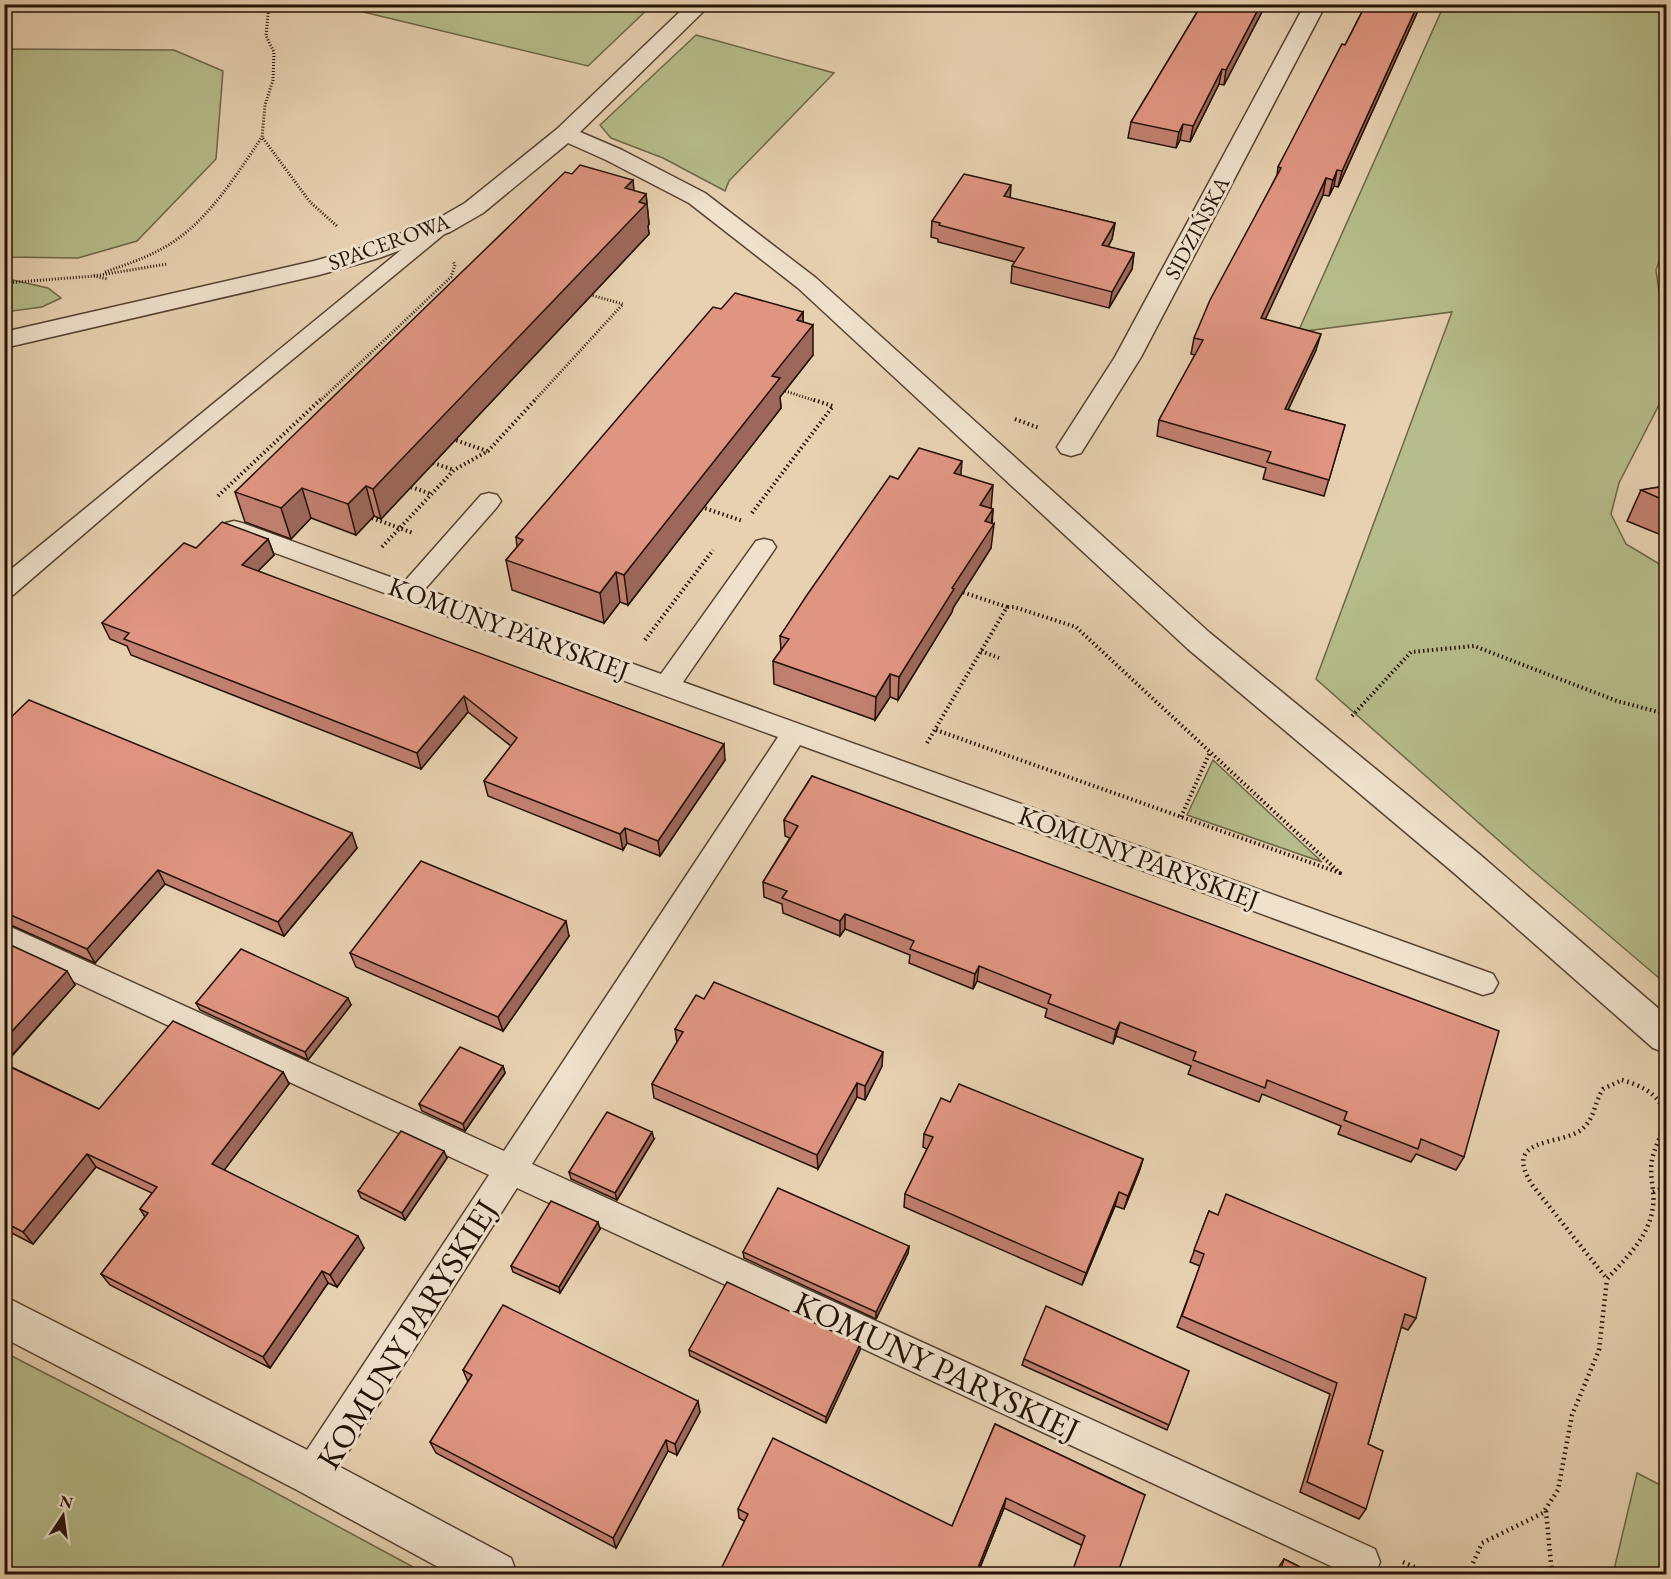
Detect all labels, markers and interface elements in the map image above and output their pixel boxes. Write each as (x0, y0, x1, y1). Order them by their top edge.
street label: SIDZIŃSKA (1158, 171, 1237, 285)
street label: SPACEROWA (324, 206, 454, 277)
street label: KOMUNY PARYSKIEJ (384, 568, 634, 688)
street label: KOMUNY PARYSKIEJ (1014, 797, 1264, 917)
street label: KOMUNY PARYSKIEJ (307, 1191, 507, 1477)
street label: KOMUNY PARYSKIEJ (787, 1281, 1087, 1451)
north arrow (33, 1486, 93, 1546)
text: N (58, 1490, 75, 1514)

